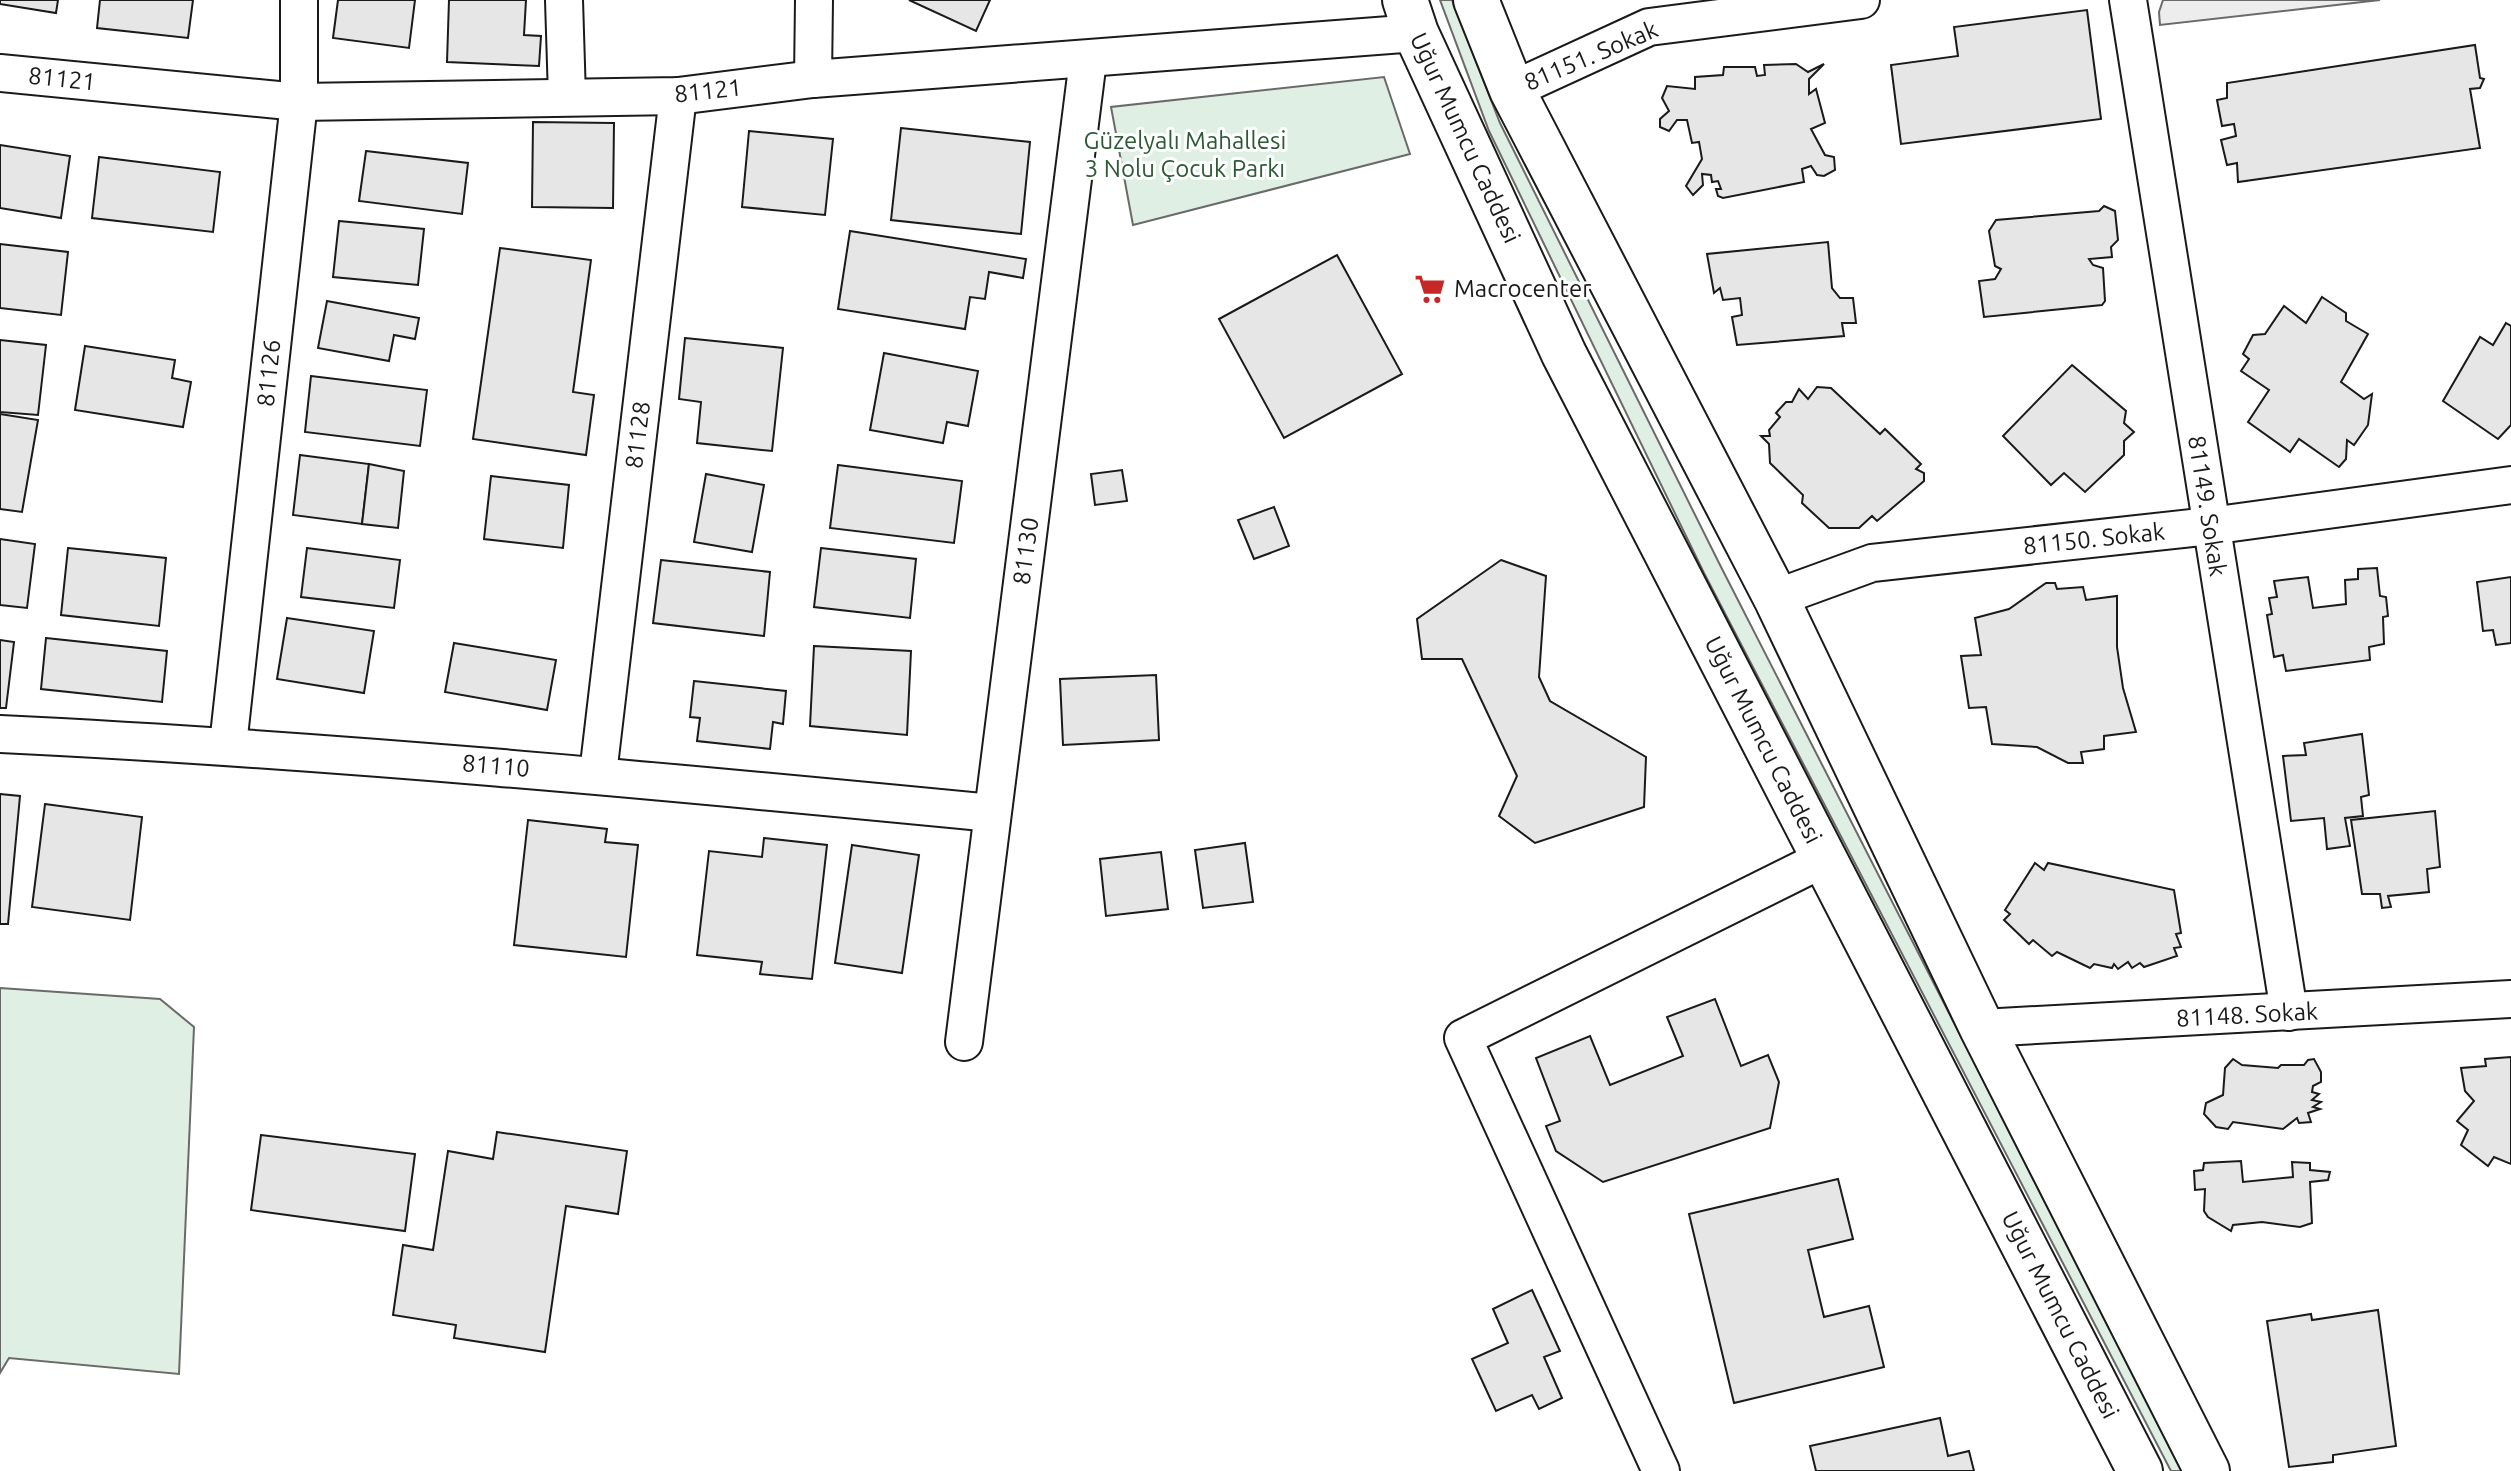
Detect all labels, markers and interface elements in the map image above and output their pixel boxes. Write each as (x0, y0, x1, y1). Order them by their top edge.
street label: 81151. Sokak (1520, 15, 1662, 96)
street label: Uğur Mumcu Caddesi (1405, 28, 1526, 247)
street label: 81121 (27, 62, 97, 95)
street label: 81121 (673, 74, 743, 107)
park label: Güzelyalı Mahallesi 3 Nolu Çocuk Parkı (1084, 127, 1286, 182)
supermarket icon: Macrocenter (1413, 272, 1447, 306)
place label: Macrocenter (1454, 275, 1591, 302)
street label: 81126 (252, 338, 285, 408)
street label: 81128 (620, 400, 655, 470)
street label: 81149. Sokak (2183, 434, 2232, 578)
street label: 81130 (1007, 516, 1044, 586)
street label: 81150. Sokak (2022, 518, 2166, 559)
street label: Uğur Mumcu Caddesi (1699, 632, 1827, 848)
street label: 81110 (461, 749, 531, 782)
street label: 81148. Sokak (2175, 997, 2319, 1032)
street label: Uğur Mumcu Caddesi (1996, 1207, 2124, 1423)

